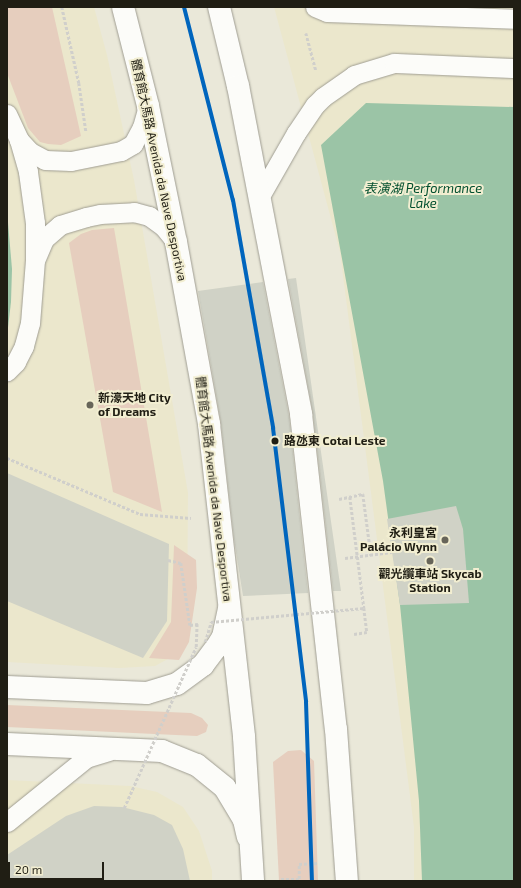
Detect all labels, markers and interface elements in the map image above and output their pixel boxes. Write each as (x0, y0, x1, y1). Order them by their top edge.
street label: 體育館大馬路 Avenida da Nave Desportiva (128, 58, 190, 282)
water label: 表演湖 Performance Lake (364, 181, 482, 212)
street label: 體育館大馬路 Avenida da Nave Desportiva (193, 376, 235, 602)
place label: 新濠天地 City of Dreams (98, 391, 171, 419)
marker: 新濠天地 City of Dreams (85, 400, 95, 410)
place label: 路氹東 Cotai Leste (284, 434, 386, 448)
marker: 路氹東 Cotai Leste (269, 435, 281, 447)
place label: 永利皇宮 Palácio Wynn (360, 526, 437, 554)
marker: 永利皇宮 Palácio Wynn (440, 535, 450, 545)
marker: 觀光纜車站 Skycab Station (425, 556, 435, 566)
place label: 觀光纜車站 Skycab Station (378, 567, 482, 595)
scale bar (10, 854, 106, 880)
text: 20 m (15, 862, 42, 876)

